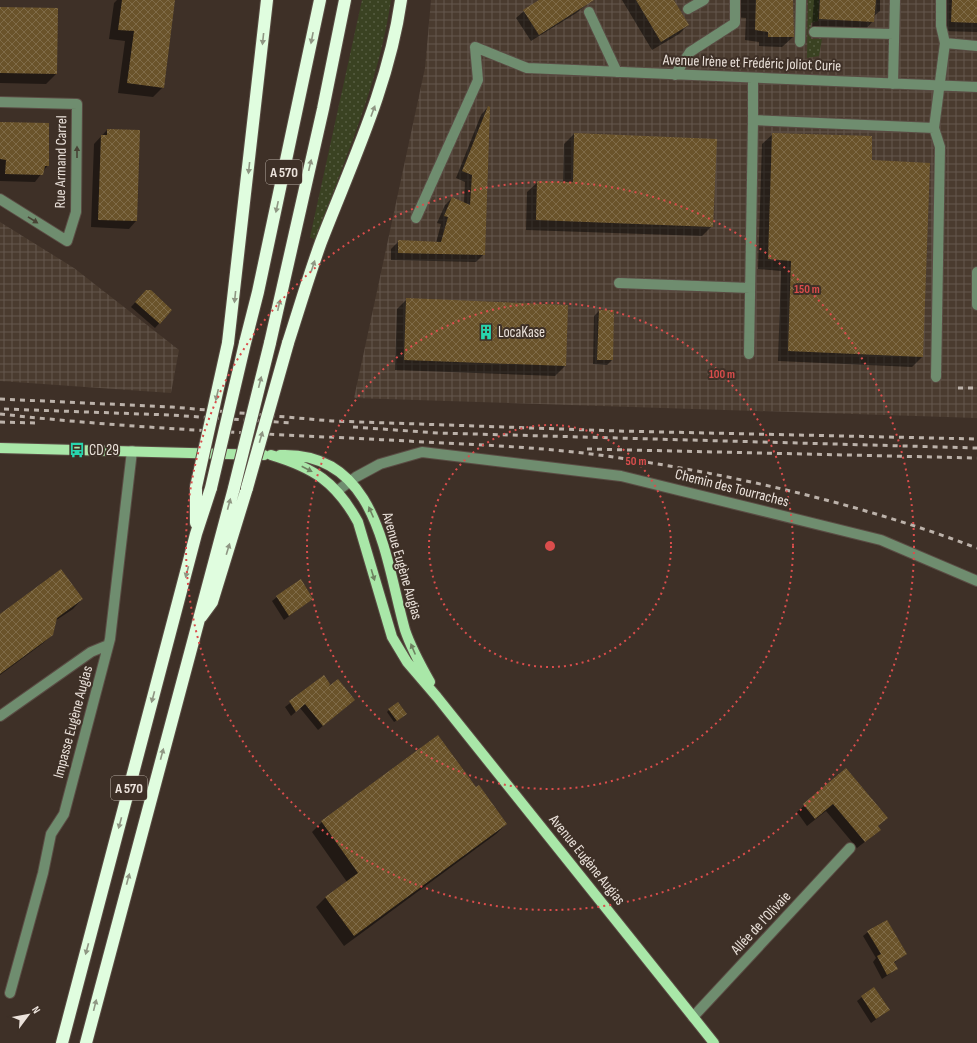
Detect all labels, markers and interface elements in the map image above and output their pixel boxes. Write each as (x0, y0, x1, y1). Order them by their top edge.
one-way arrow (309, 32, 315, 44)
one-way arrow (260, 33, 266, 45)
street label: Avenue Irène et Frédéric Joliot Curie (661, 50, 842, 76)
one-way arrow (370, 105, 376, 117)
street label: Rue Armand Carrel (51, 115, 71, 209)
one-way arrow (74, 145, 80, 158)
one-way arrow (308, 158, 314, 171)
road number: A 570 (266, 160, 302, 184)
one-way arrow (246, 162, 252, 174)
one-way arrow (273, 200, 279, 213)
one-way arrow (28, 216, 38, 224)
one-way arrow (311, 260, 317, 272)
text: 150 m (794, 282, 820, 297)
one-way arrow (231, 291, 238, 303)
one-way arrow (276, 299, 282, 311)
building icon: LocaKase (477, 323, 495, 341)
place label: LocaKase (498, 323, 545, 342)
text: 100 m (709, 367, 735, 382)
one-way arrow (257, 376, 263, 388)
one-way arrow (213, 389, 219, 401)
one-way arrow (259, 431, 265, 444)
bus stop icon: CD 29 (68, 441, 86, 459)
place label: CD 29 (89, 441, 119, 460)
text: 50 m (626, 454, 646, 469)
street label: Chemin des Tourraches (673, 465, 791, 511)
one-way arrow (301, 466, 313, 472)
one-way arrow (227, 498, 233, 510)
one-way arrow (368, 505, 374, 517)
street label: Avenue Eugène Augias (377, 509, 426, 622)
centre of rings (543, 539, 557, 553)
one-way arrow (226, 543, 232, 555)
one-way arrow (183, 565, 189, 578)
one-way arrow (370, 569, 376, 581)
one-way arrow (410, 643, 416, 655)
street label: Impasse Eugène Augias (49, 664, 97, 780)
one-way arrow (150, 691, 156, 704)
one-way arrow (159, 748, 165, 760)
road number: A 570 (111, 776, 147, 800)
street label: Avenue Eugène Augias (544, 810, 629, 909)
one-way arrow (117, 817, 123, 829)
one-way arrow (126, 873, 132, 886)
street label: Allée de l'Olivaie (726, 887, 795, 959)
one-way arrow (84, 943, 90, 955)
north arrow (8, 995, 48, 1035)
one-way arrow (93, 999, 99, 1011)
text: N (29, 1004, 43, 1016)

